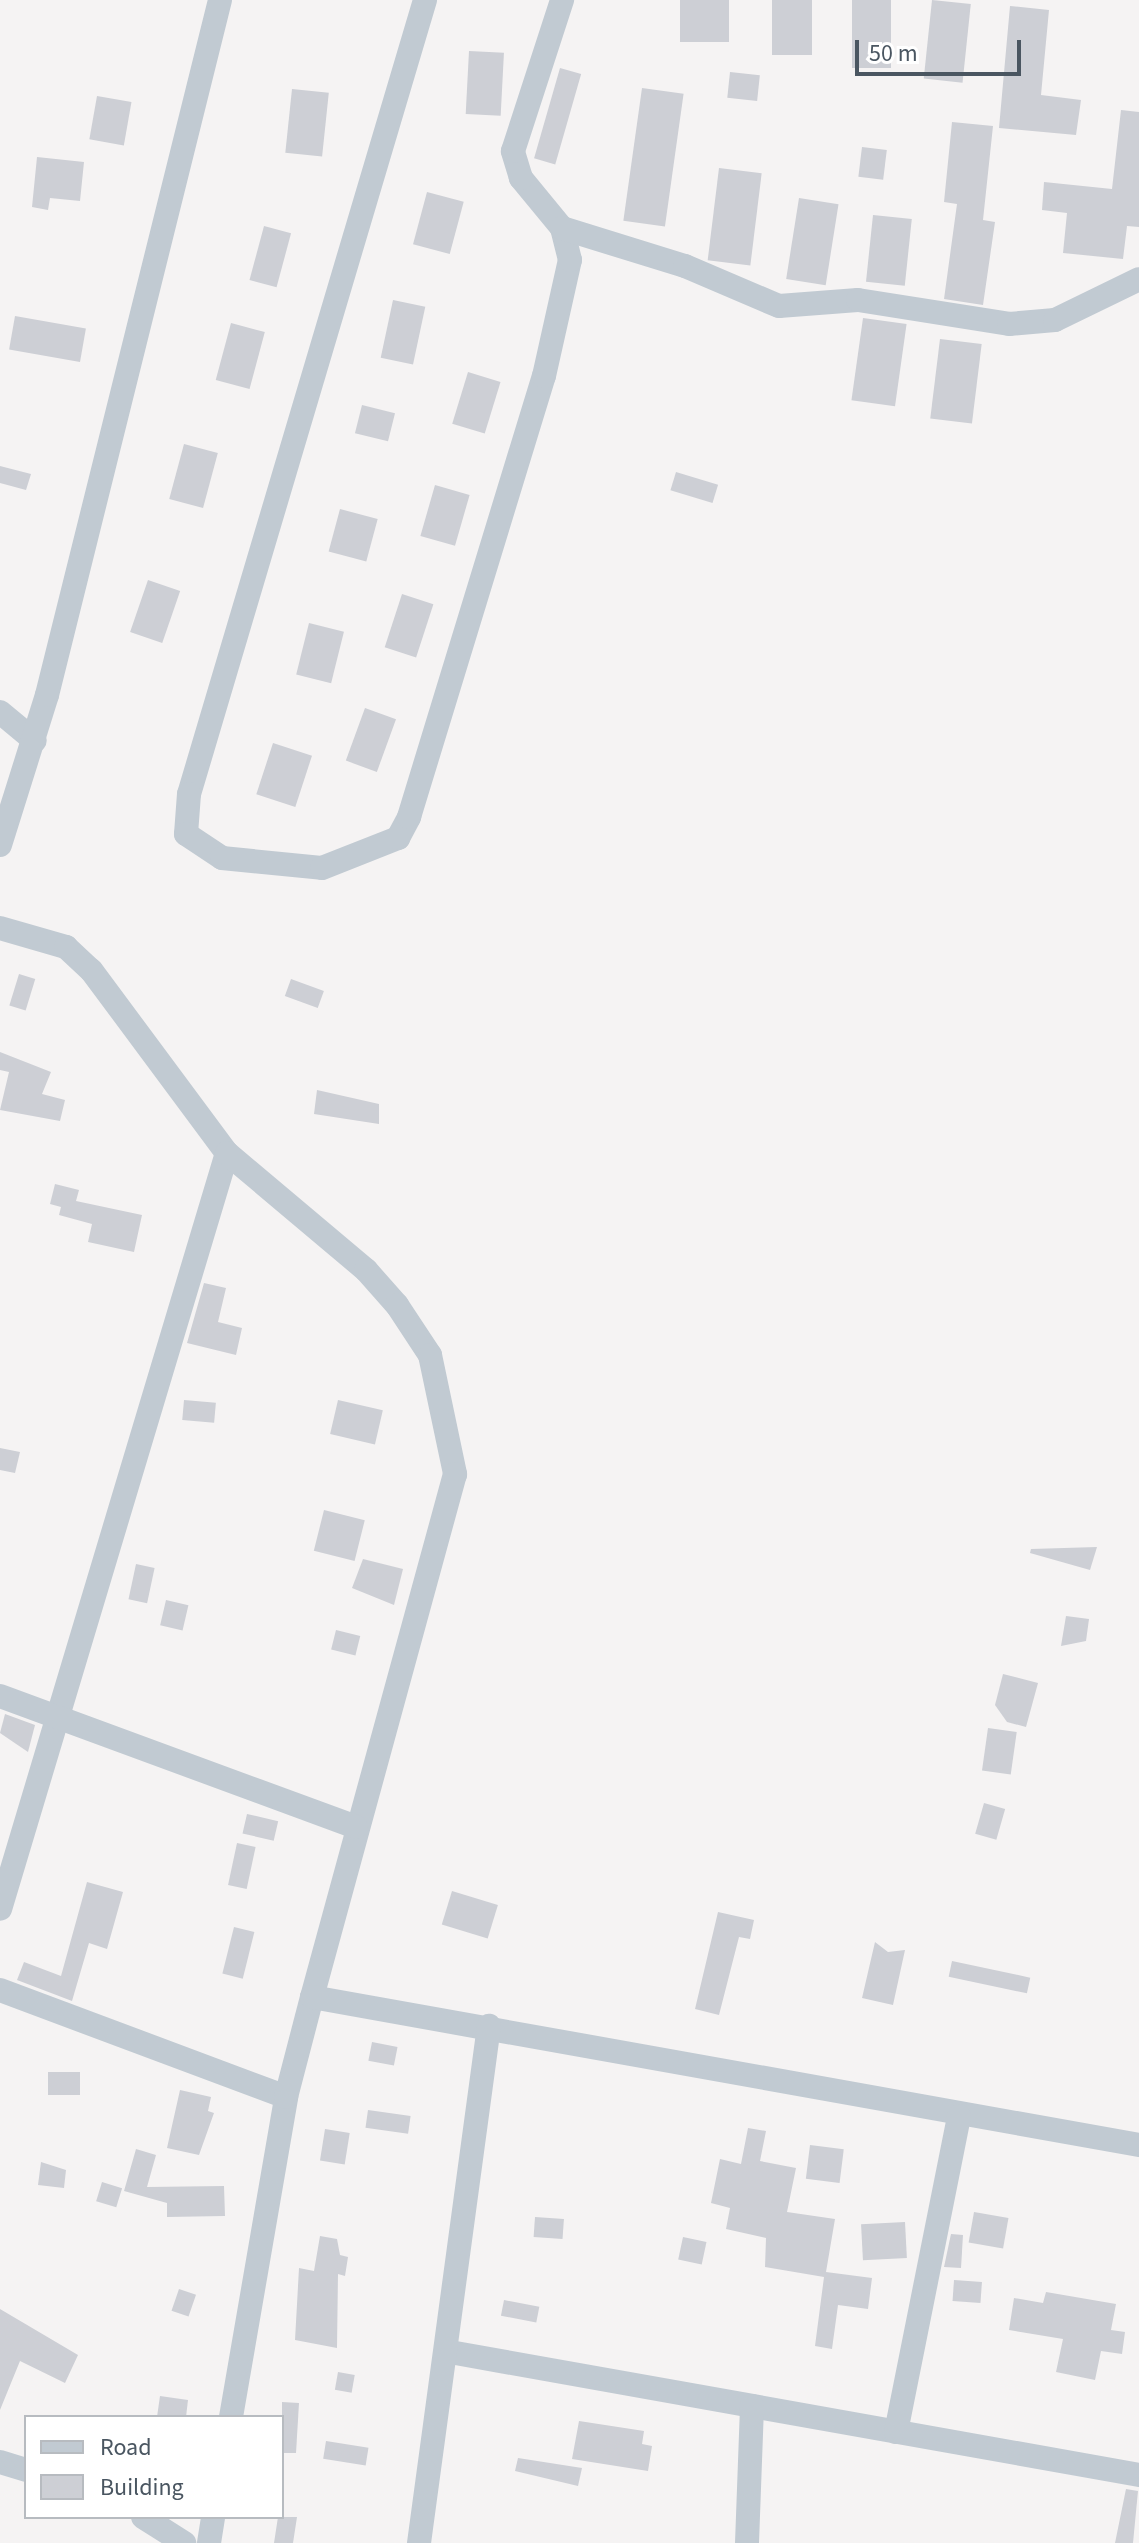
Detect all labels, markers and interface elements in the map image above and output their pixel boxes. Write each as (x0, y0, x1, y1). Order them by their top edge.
scale bar (859, 24, 1025, 74)
text: 50 m (869, 36, 918, 71)
legend (24, 2415, 284, 2519)
text: Road (100, 2430, 152, 2465)
text: Building (100, 2470, 184, 2505)

